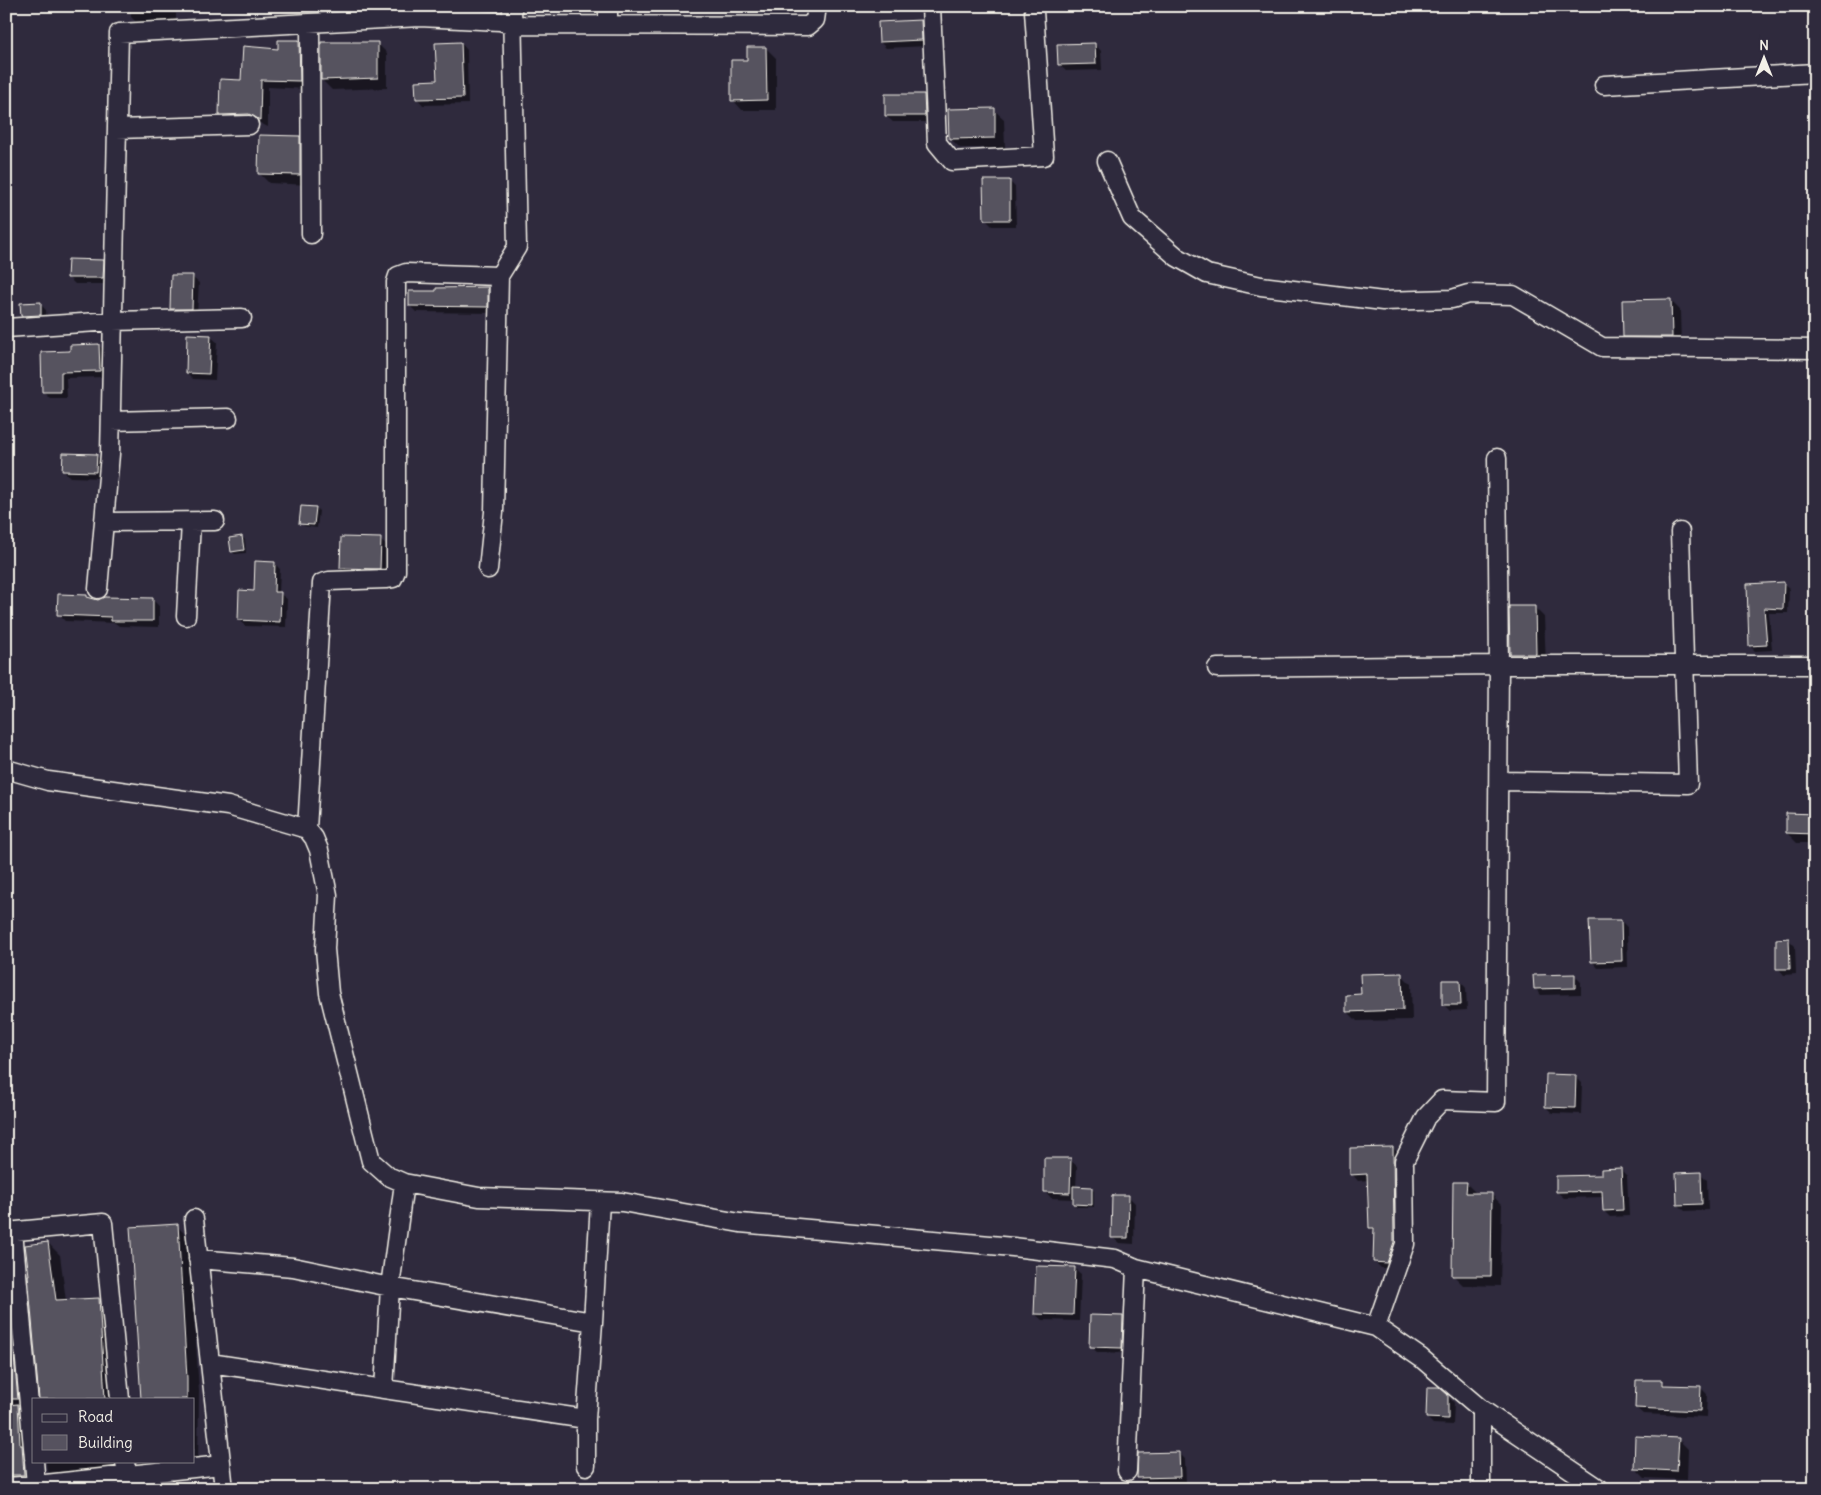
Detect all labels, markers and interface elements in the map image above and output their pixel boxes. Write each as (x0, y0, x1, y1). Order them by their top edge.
north arrow (1738, 32, 1788, 82)
text: N (1759, 36, 1769, 54)
legend (32, 1398, 195, 1462)
text: Road (78, 1407, 113, 1426)
text: Building (78, 1433, 133, 1452)

